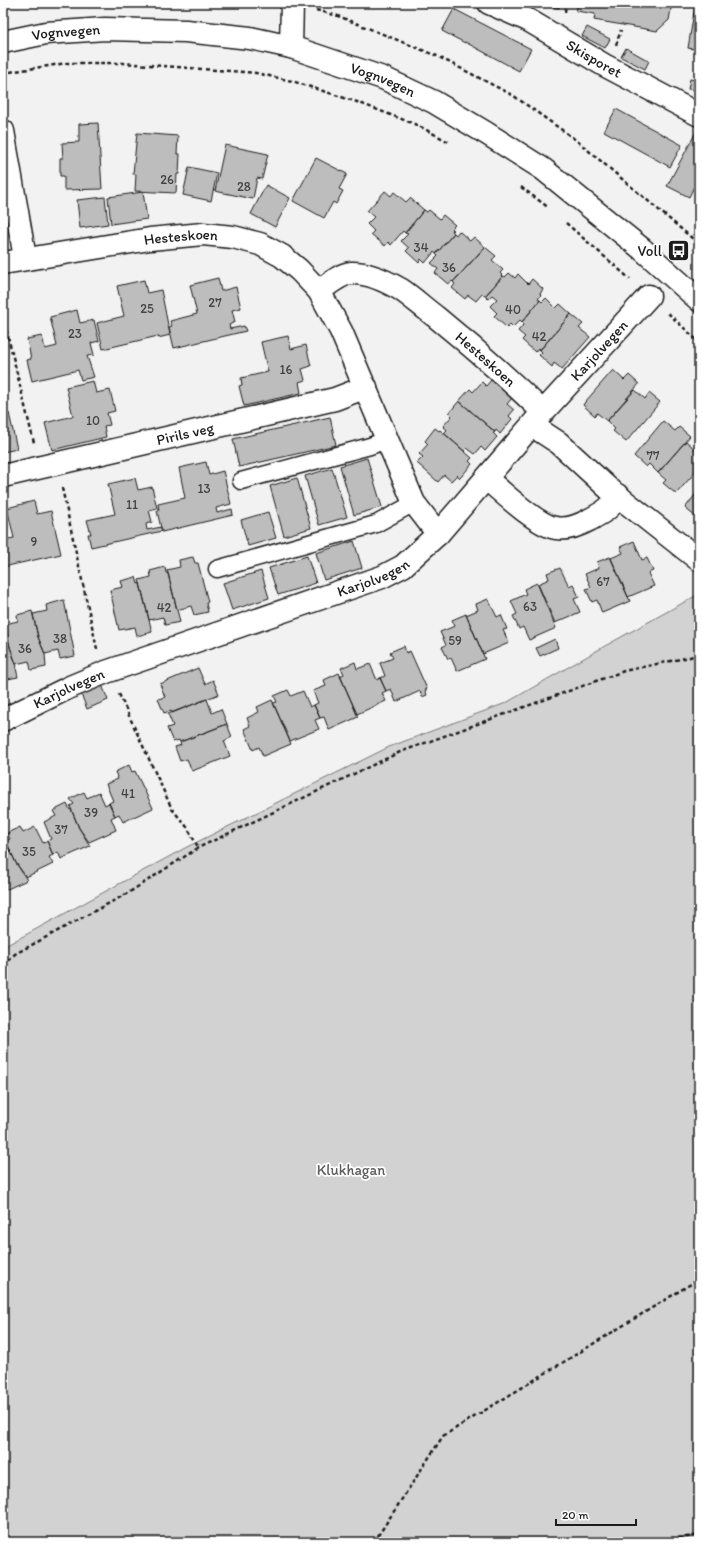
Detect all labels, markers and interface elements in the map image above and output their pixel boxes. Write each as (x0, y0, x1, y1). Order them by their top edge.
street label: Vognvegen (30, 20, 101, 45)
street label: Skisporet (563, 36, 625, 82)
street label: Vognvegen (348, 59, 418, 101)
house number: 26 (160, 172, 174, 187)
house number: 28 (237, 179, 251, 194)
street label: Hesteskoen (143, 225, 219, 249)
bus stop icon: Voll (665, 238, 691, 264)
house number: 34 (414, 240, 429, 255)
place label: Voll (638, 242, 663, 260)
house number: 36 (442, 260, 456, 275)
house number: 27 (208, 295, 222, 310)
house number: 25 (140, 301, 154, 316)
house number: 40 (505, 302, 521, 317)
street label: Karjolvegen (567, 316, 632, 385)
house number: 23 (68, 326, 82, 341)
street label: Hesteskoen (452, 328, 519, 391)
house number: 42 (532, 329, 546, 344)
house number: 16 (280, 362, 293, 377)
house number: 10 (86, 413, 100, 428)
street label: Pirils veg (155, 418, 216, 449)
house number: 77 (647, 448, 660, 463)
house number: 13 (197, 481, 211, 496)
house number: 11 (126, 497, 138, 512)
house number: 9 (31, 534, 38, 549)
street label: Karjolvegen (335, 555, 414, 601)
house number: 67 (596, 574, 610, 589)
house number: 63 (523, 599, 537, 614)
house number: 42 (157, 600, 171, 615)
house number: 38 (53, 631, 67, 646)
house number: 59 (448, 633, 462, 648)
house number: 36 (18, 641, 32, 656)
street label: Karjolvegen (30, 664, 108, 713)
house number: 41 (121, 786, 135, 801)
house number: 39 (84, 805, 98, 820)
house number: 37 (54, 822, 68, 837)
house number: 35 (22, 844, 36, 859)
park label: Klukhagan (317, 1161, 385, 1179)
scale bar (556, 1501, 636, 1527)
text: 20 m (562, 1508, 589, 1522)

